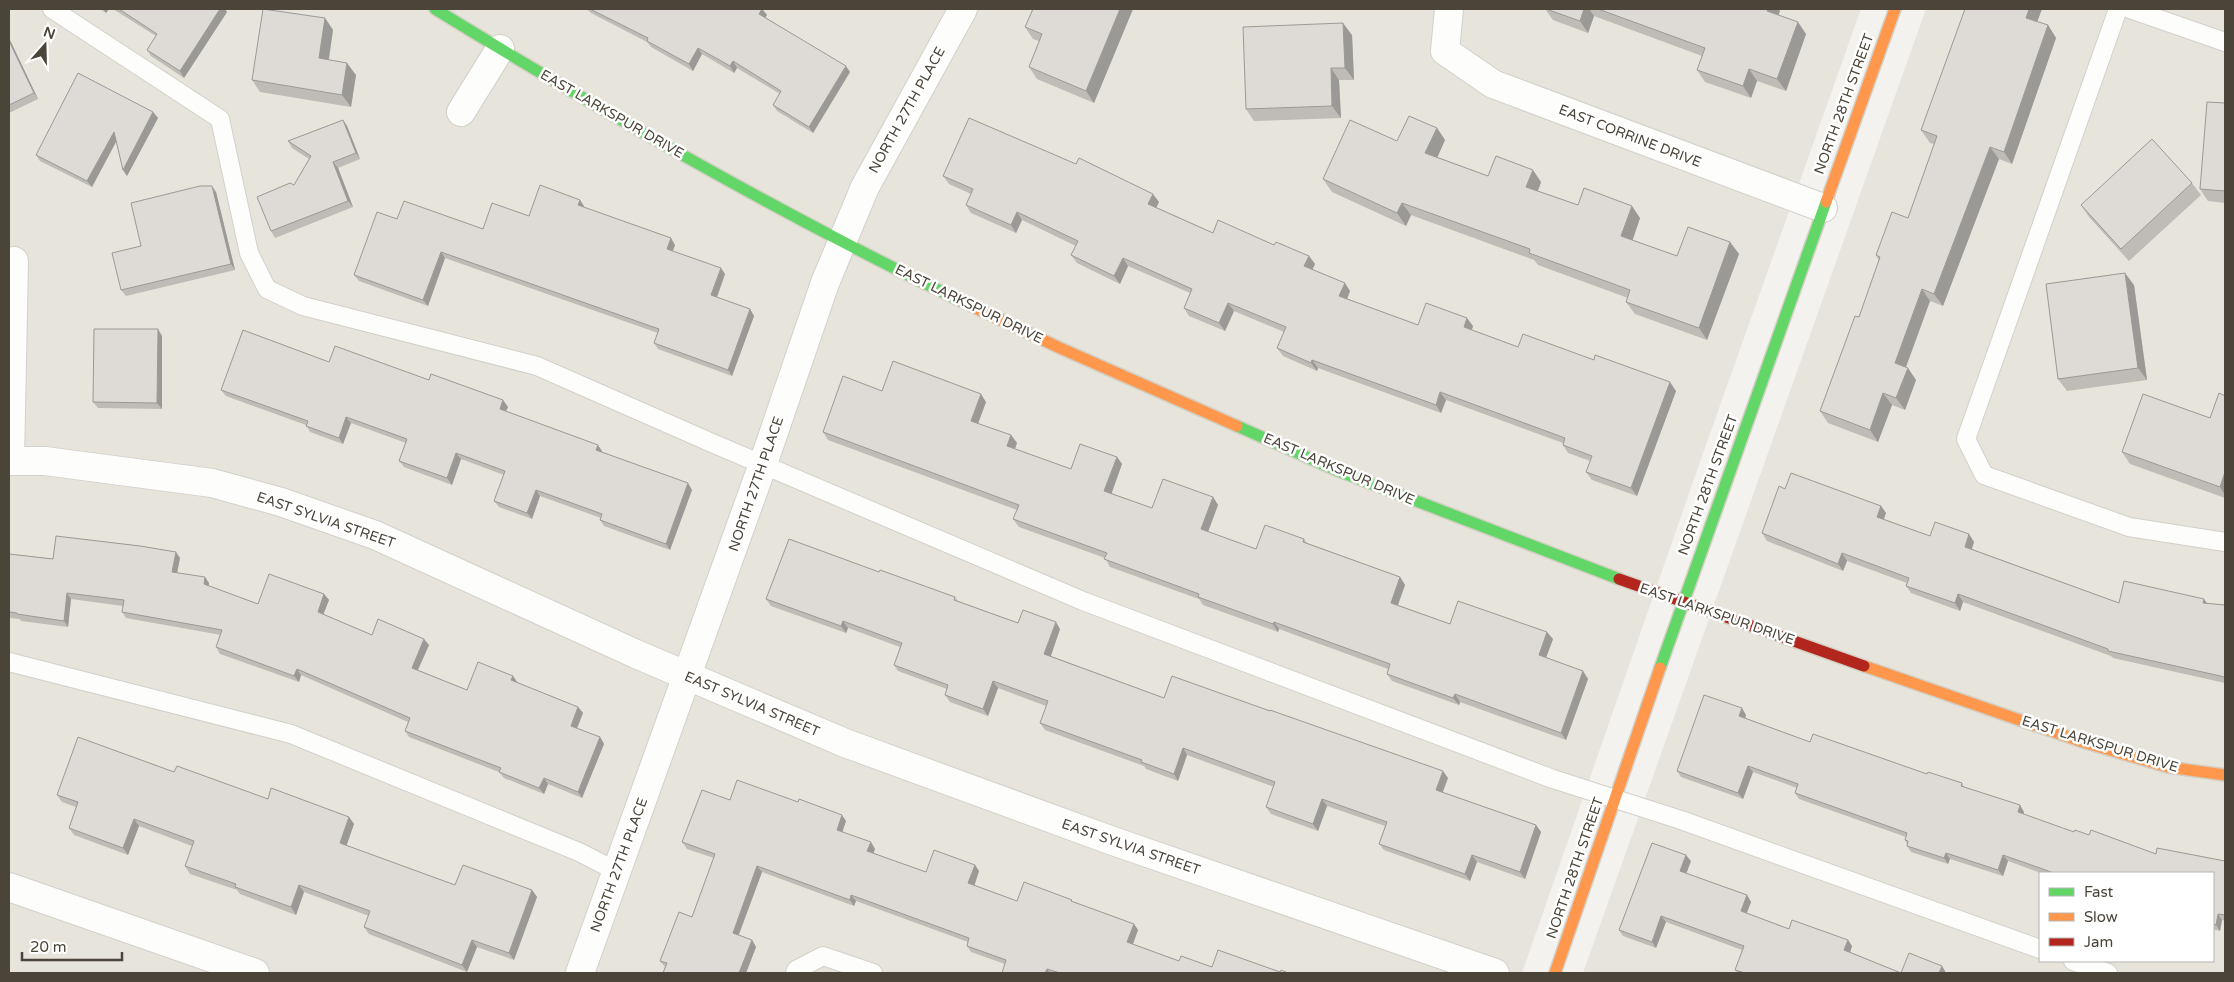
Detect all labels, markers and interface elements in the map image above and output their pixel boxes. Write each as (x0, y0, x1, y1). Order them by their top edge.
north arrow (20, 20, 70, 70)
text: N (41, 23, 57, 43)
street label: NORTH 28TH STREET (1811, 31, 1878, 177)
street label: NORTH 27TH PLACE (865, 44, 949, 176)
street label: EAST LARKSPUR DRIVE (537, 66, 687, 162)
street label: EAST CORRINE DRIVE (1556, 101, 1704, 171)
street label: EAST LARKSPUR DRIVE (892, 261, 1046, 347)
street label: NORTH 28TH STREET (1675, 412, 1742, 558)
street label: NORTH 27TH PLACE (725, 414, 787, 554)
street label: EAST LARKSPUR DRIVE (1261, 429, 1417, 509)
street label: EAST SYLVIA STREET (255, 488, 398, 552)
street label: EAST LARKSPUR DRIVE (1637, 579, 1797, 649)
street label: EAST SYLVIA STREET (682, 668, 823, 740)
street label: EAST LARKSPUR DRIVE (2020, 712, 2180, 776)
street label: NORTH 27TH PLACE (587, 795, 651, 935)
street label: NORTH 28TH STREET (1543, 795, 1607, 941)
street label: EAST SYLVIA STREET (1060, 815, 1203, 879)
legend (2039, 872, 2214, 962)
text: Fast (2084, 883, 2114, 901)
text: Slow (2084, 908, 2118, 926)
scale bar (22, 930, 122, 962)
text: Jam (2084, 933, 2113, 951)
text: 20 m (30, 938, 67, 956)

